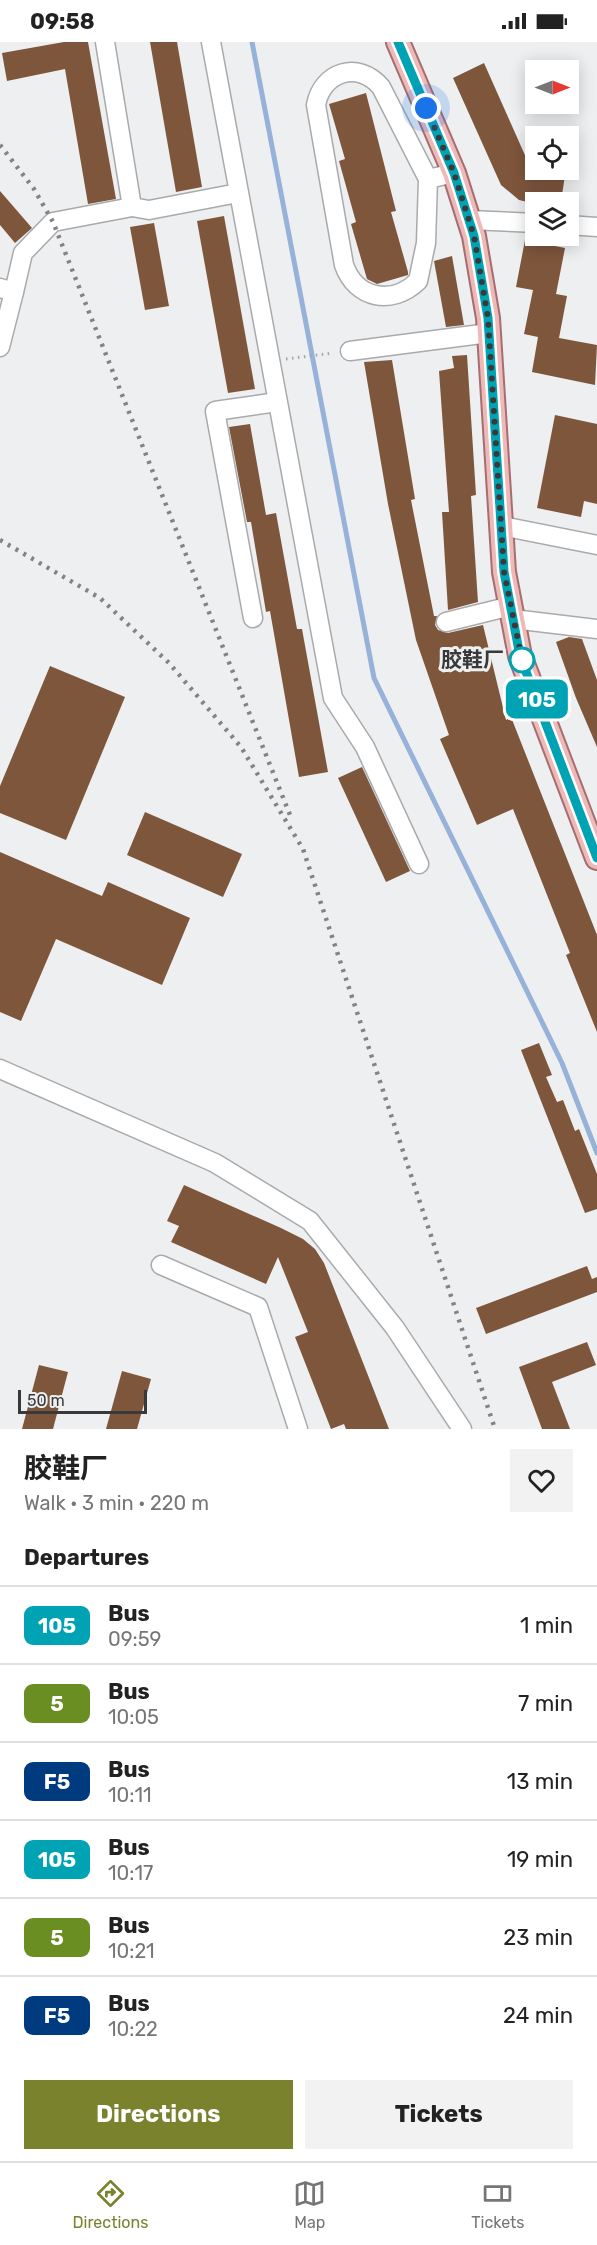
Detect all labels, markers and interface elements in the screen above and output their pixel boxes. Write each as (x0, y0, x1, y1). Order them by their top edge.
text: 09:58 (30, 8, 95, 35)
north arrow (525, 60, 579, 114)
map controls (525, 60, 579, 246)
your location (411, 93, 441, 123)
button: locate (525, 126, 579, 180)
button: layers (525, 192, 579, 246)
place label: 胶鞋厂 (441, 647, 504, 672)
marker: 胶鞋厂 (509, 647, 535, 673)
line badge: 105 (502, 680, 572, 718)
text: 105 (518, 687, 556, 712)
scale bar (18, 1387, 147, 1414)
text: 50 m (27, 1391, 65, 1410)
button: heart (510, 1449, 573, 1512)
text: 胶鞋厂 (24, 1452, 108, 1485)
text: Walk · 3 min · 220 m (24, 1491, 209, 1515)
text: Departures (24, 1544, 149, 1571)
text: Bus (108, 1600, 150, 1627)
text: 1 min (520, 1612, 573, 1639)
text: 105 (38, 1613, 76, 1638)
text: 09:59 (108, 1627, 161, 1651)
text: Bus (108, 1678, 150, 1705)
text: 7 min (518, 1690, 573, 1717)
text: 5 (50, 1691, 64, 1716)
text: 10:05 (108, 1705, 159, 1729)
text: Bus (108, 1756, 150, 1783)
text: 13 min (507, 1768, 573, 1795)
text: F5 (44, 1769, 70, 1794)
text: 10:11 (108, 1783, 152, 1807)
text: Bus (108, 1834, 150, 1861)
text: 19 min (507, 1846, 573, 1873)
text: 105 (38, 1847, 76, 1872)
text: 10:17 (108, 1861, 153, 1885)
text: Bus (108, 1912, 150, 1939)
text: 23 min (503, 1924, 573, 1951)
text: 5 (50, 1925, 64, 1950)
text: 10:21 (108, 1939, 155, 1963)
text: Bus (108, 1990, 150, 2017)
text: 24 min (503, 2002, 573, 2029)
text: F5 (44, 2003, 70, 2028)
text: 10:22 (108, 2017, 158, 2041)
button: Directions (24, 2080, 293, 2149)
button: Tickets (305, 2080, 573, 2149)
tab: Directions (73, 2177, 148, 2232)
tab: Map (293, 2177, 326, 2232)
tab: Tickets (471, 2177, 524, 2232)

